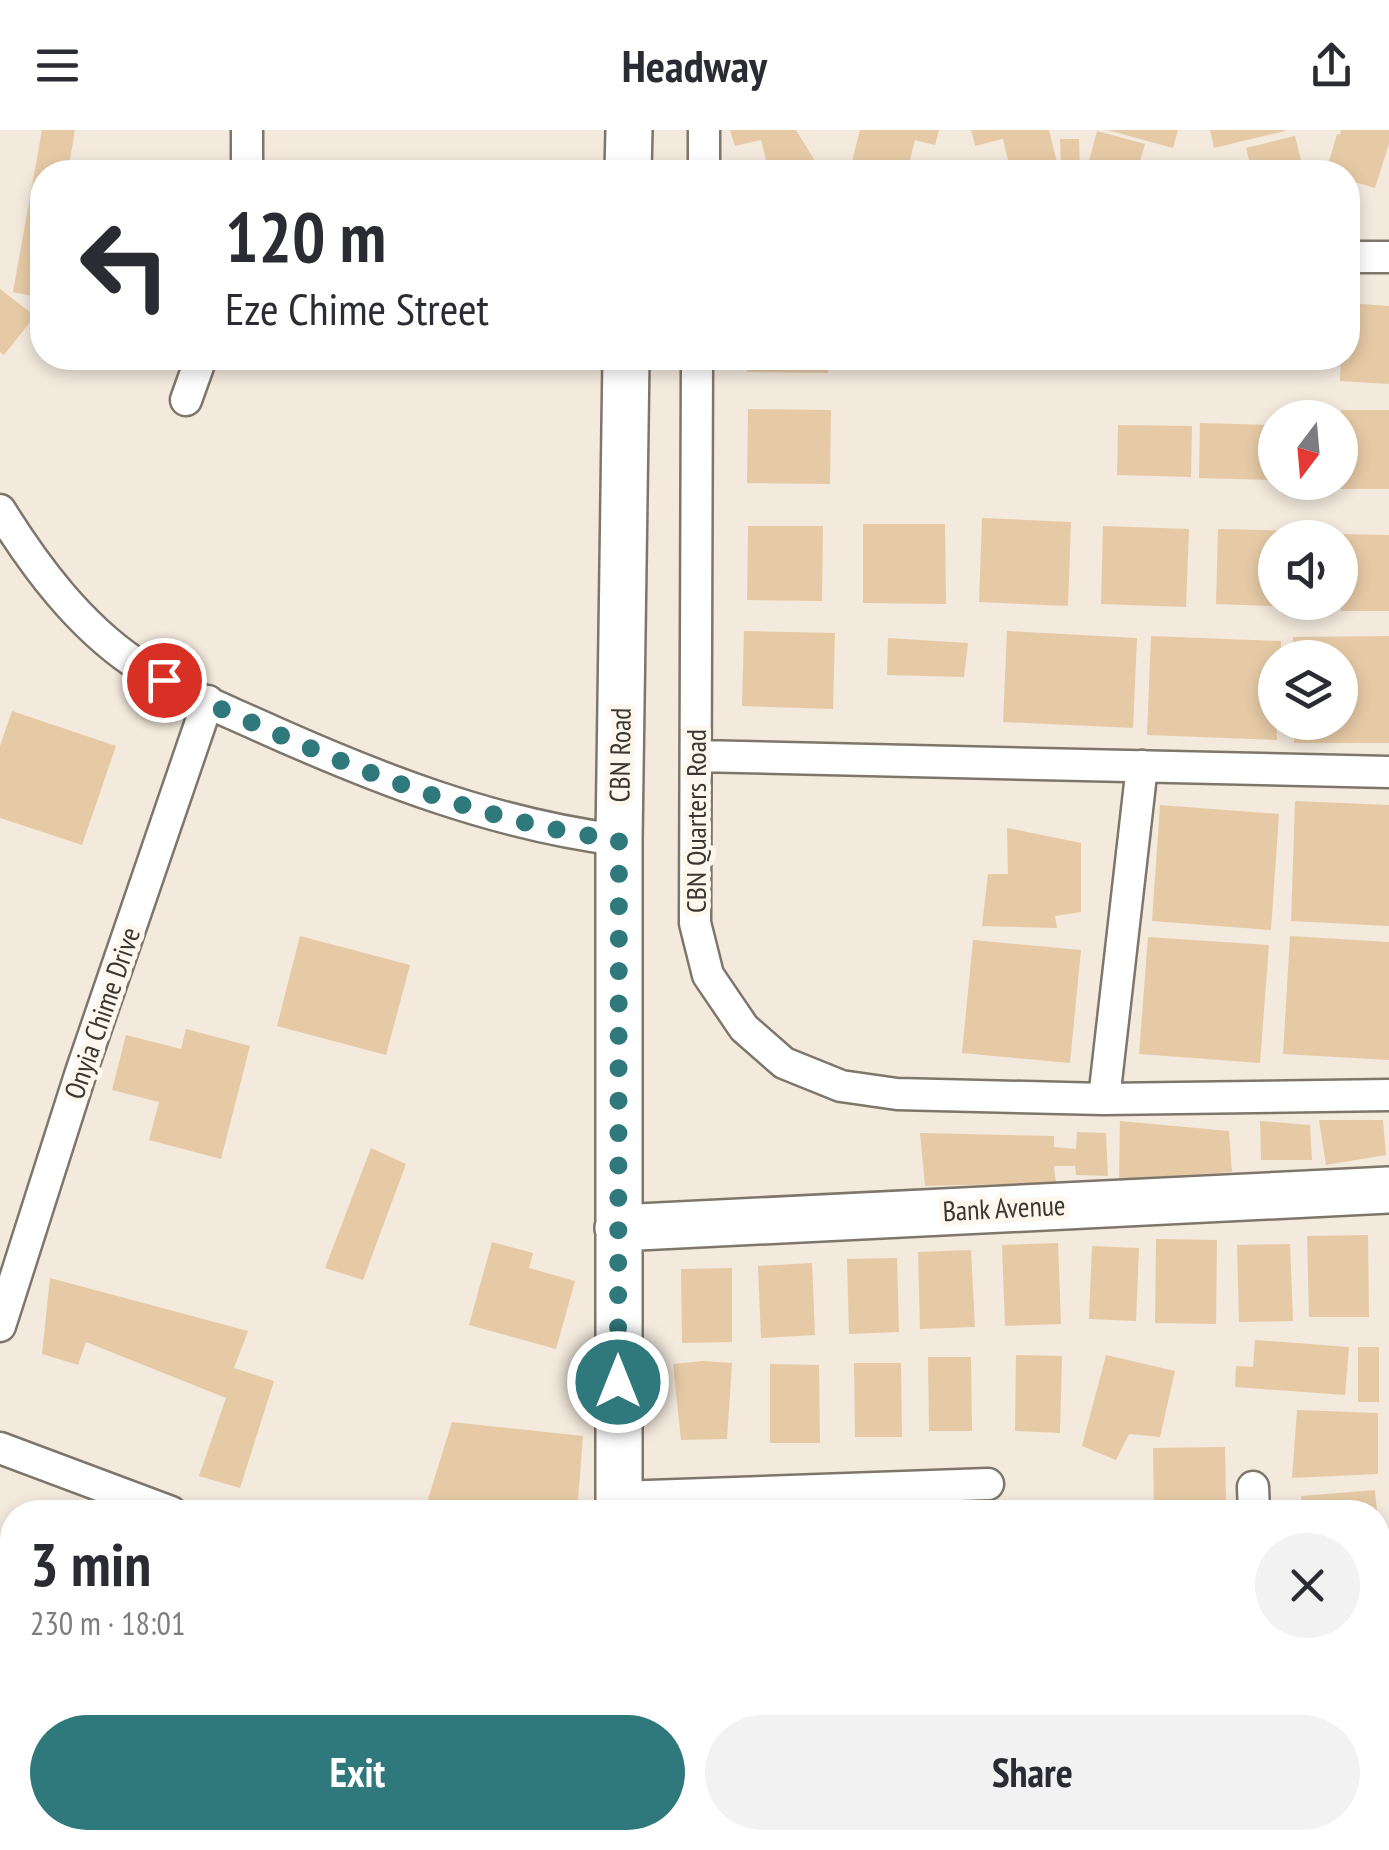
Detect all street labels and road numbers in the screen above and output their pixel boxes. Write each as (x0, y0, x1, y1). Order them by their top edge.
street label: CBN Road (600, 707, 639, 803)
street label: CBN Quarters Road (677, 729, 714, 913)
street label: Onyia Chime Drive (55, 922, 148, 1104)
street label: Bank Avenue (942, 1186, 1066, 1229)

